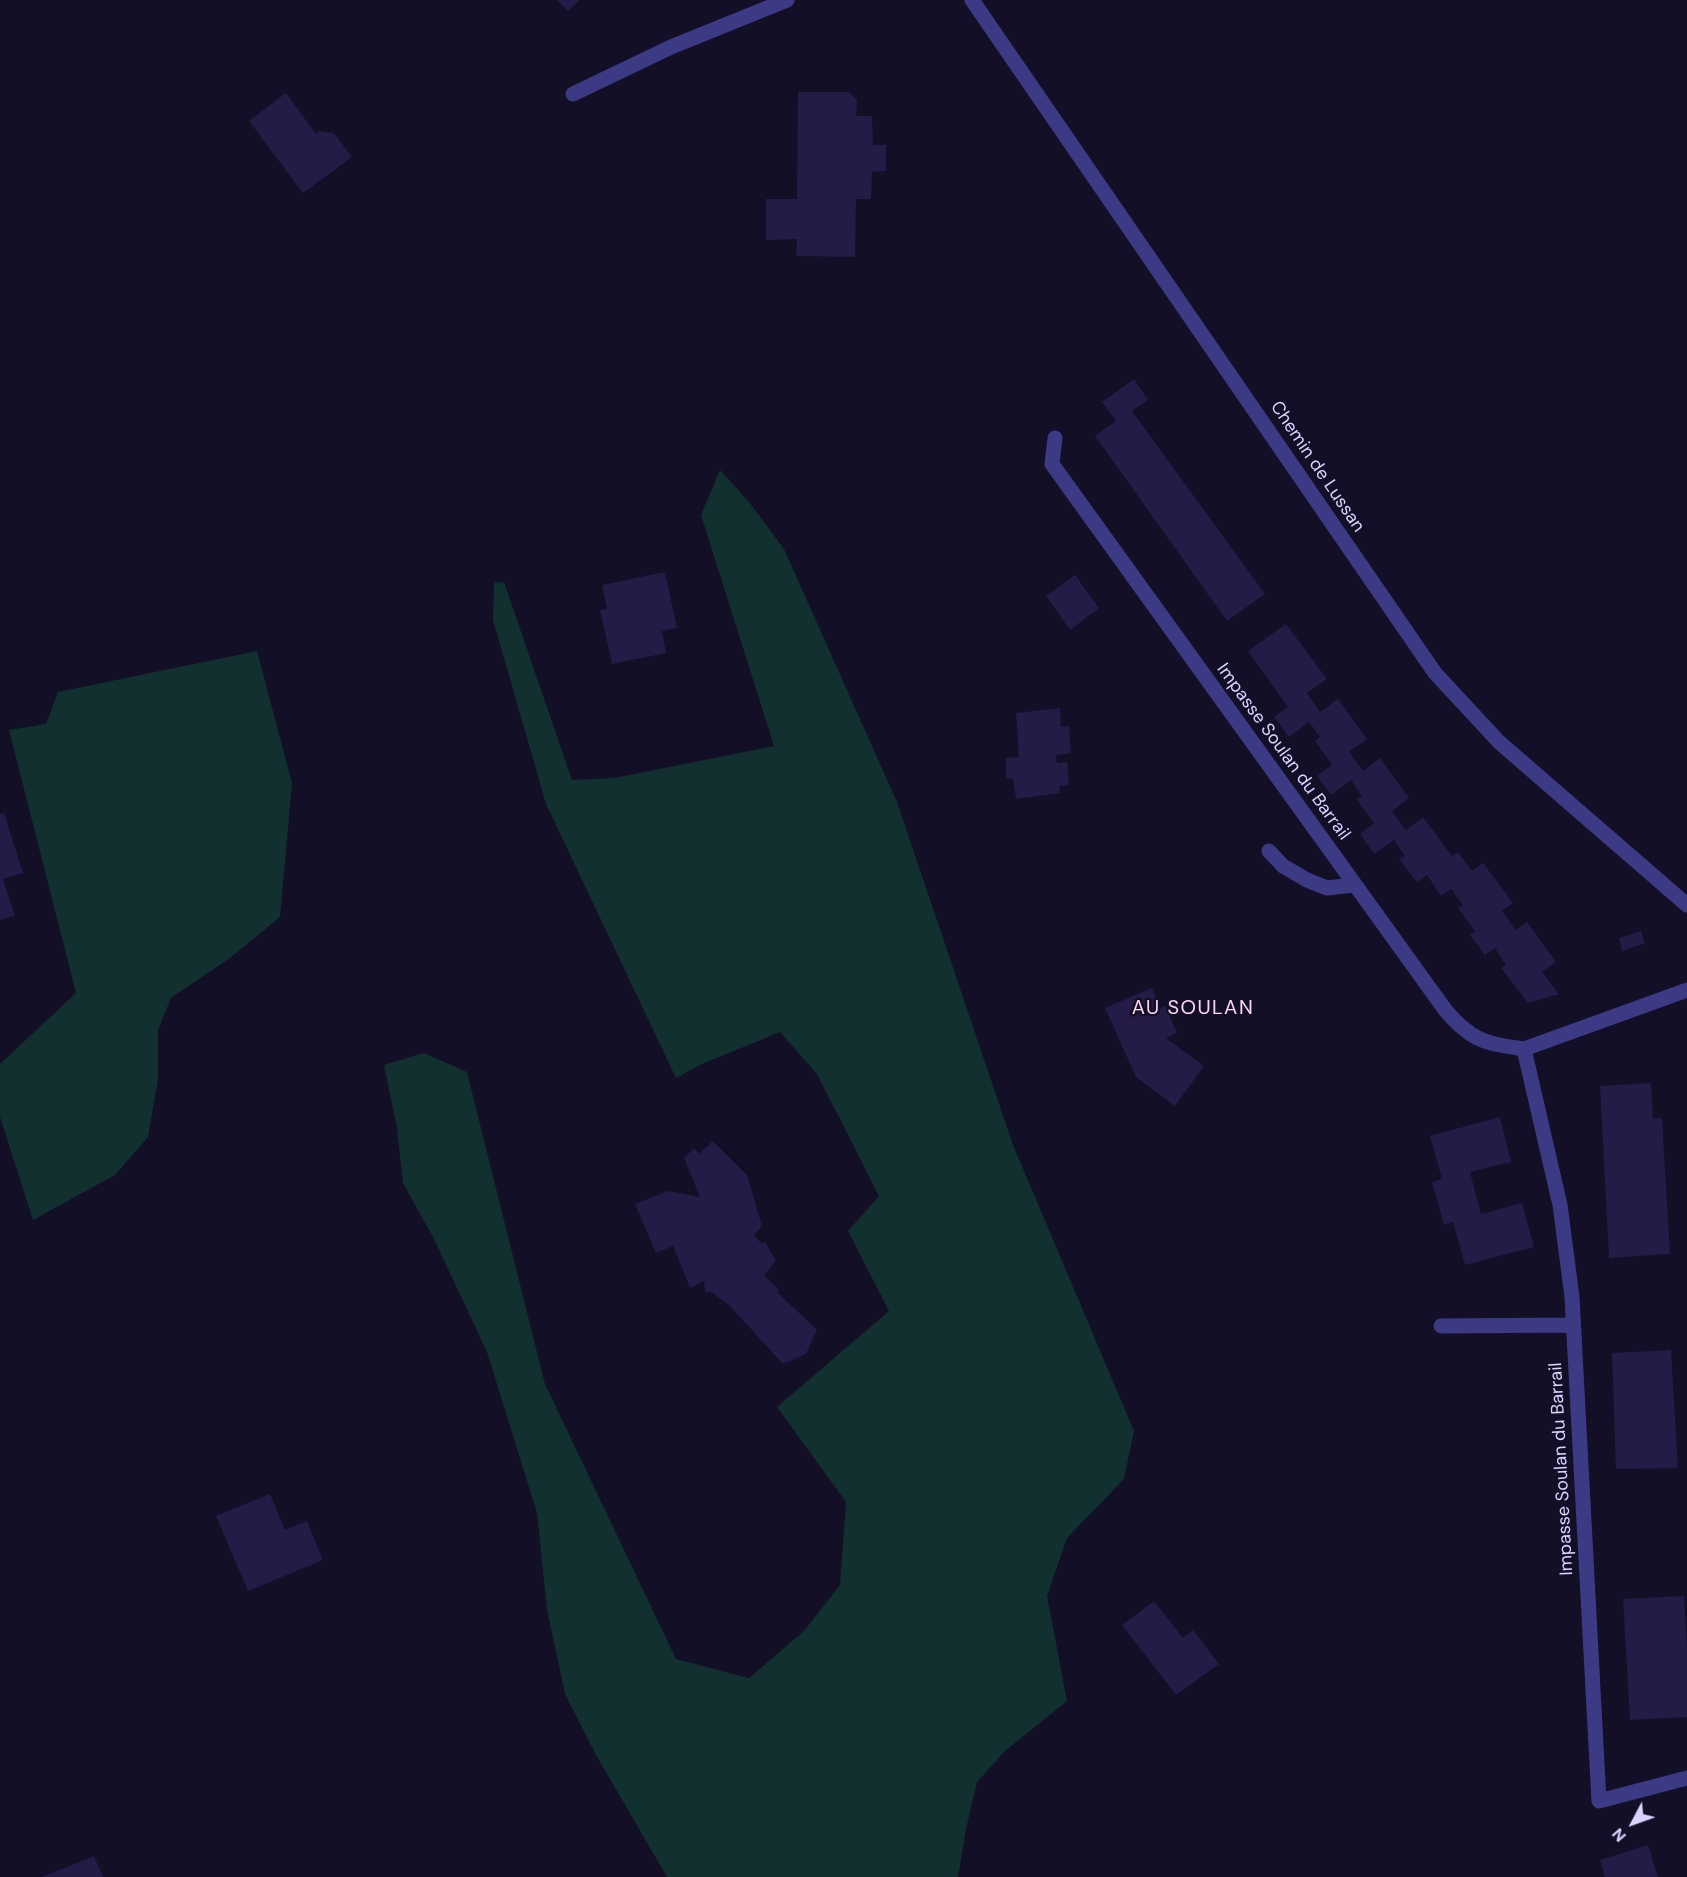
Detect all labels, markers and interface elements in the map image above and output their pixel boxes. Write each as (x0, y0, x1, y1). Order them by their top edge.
street label: Chemin de Lussan (1265, 397, 1369, 537)
street label: Impasse Soulan du Barrail (1212, 659, 1354, 845)
district label: AU SOULAN (1132, 997, 1254, 1021)
street label: Impasse Soulan du Barrail (1546, 1362, 1578, 1576)
north arrow (1603, 1793, 1663, 1853)
text: N (1607, 1824, 1631, 1846)

